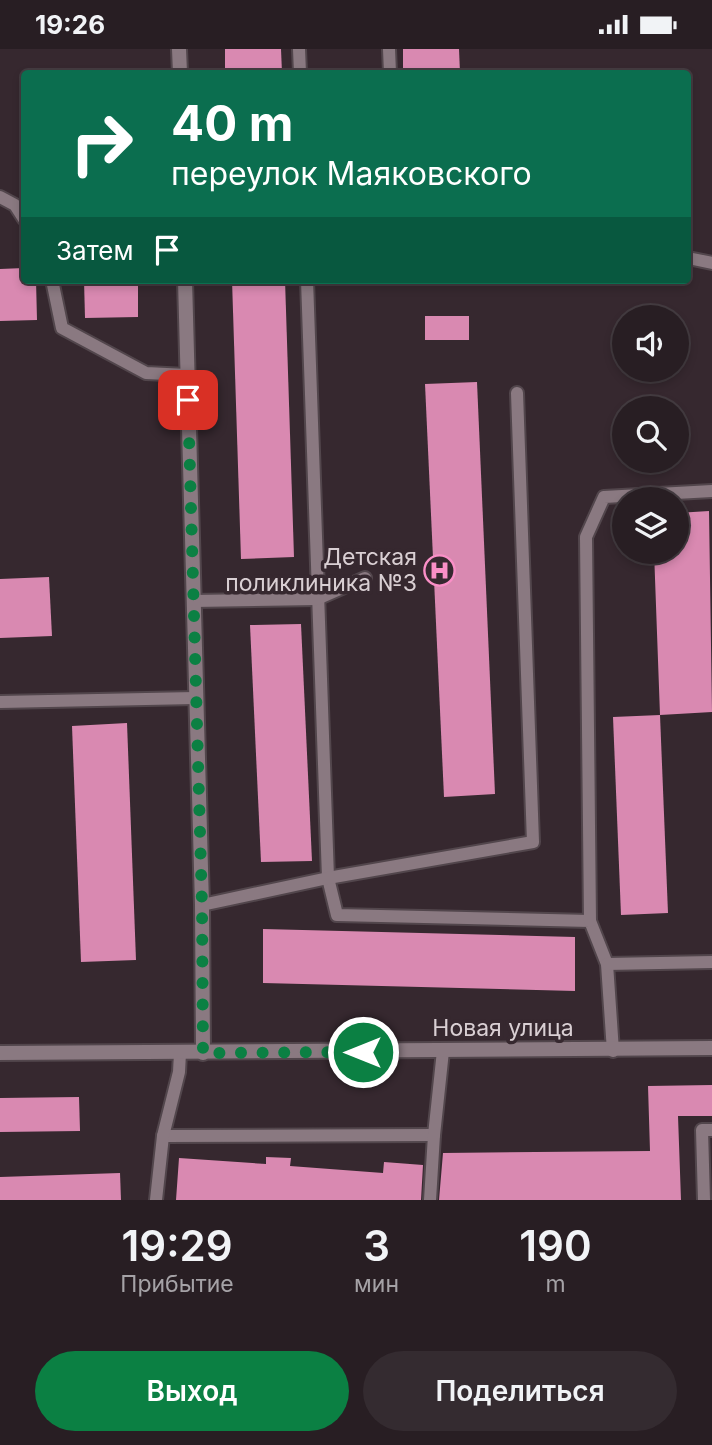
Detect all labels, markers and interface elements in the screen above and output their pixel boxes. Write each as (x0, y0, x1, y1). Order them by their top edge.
text: 19:26 (35, 9, 105, 40)
text: 40 m (171, 94, 294, 153)
icon: right (56, 98, 147, 189)
text: переулок Маяковского (171, 154, 532, 193)
icon: arrive (148, 231, 186, 269)
text: Затем (56, 235, 134, 266)
map controls (612, 305, 689, 564)
button: sound (612, 305, 689, 382)
pin (158, 370, 218, 430)
icon: arrive (169, 381, 207, 419)
button: search (612, 396, 689, 473)
button: layers (612, 487, 689, 564)
place label: Детская поликлиника №3 (225, 543, 417, 597)
hospital icon: Детская поликлиника №3 (423, 553, 457, 587)
street label: Новая улица (432, 1014, 574, 1042)
position arrow (326, 1015, 400, 1089)
text: 19:29 (122, 1220, 233, 1271)
text: 3 (363, 1220, 390, 1271)
text: 190 (519, 1220, 592, 1271)
text: Прибытие (120, 1270, 234, 1298)
text: мин (354, 1270, 399, 1298)
text: m (545, 1270, 566, 1298)
button: Выход (35, 1351, 349, 1431)
button: Поделиться (363, 1351, 677, 1431)

